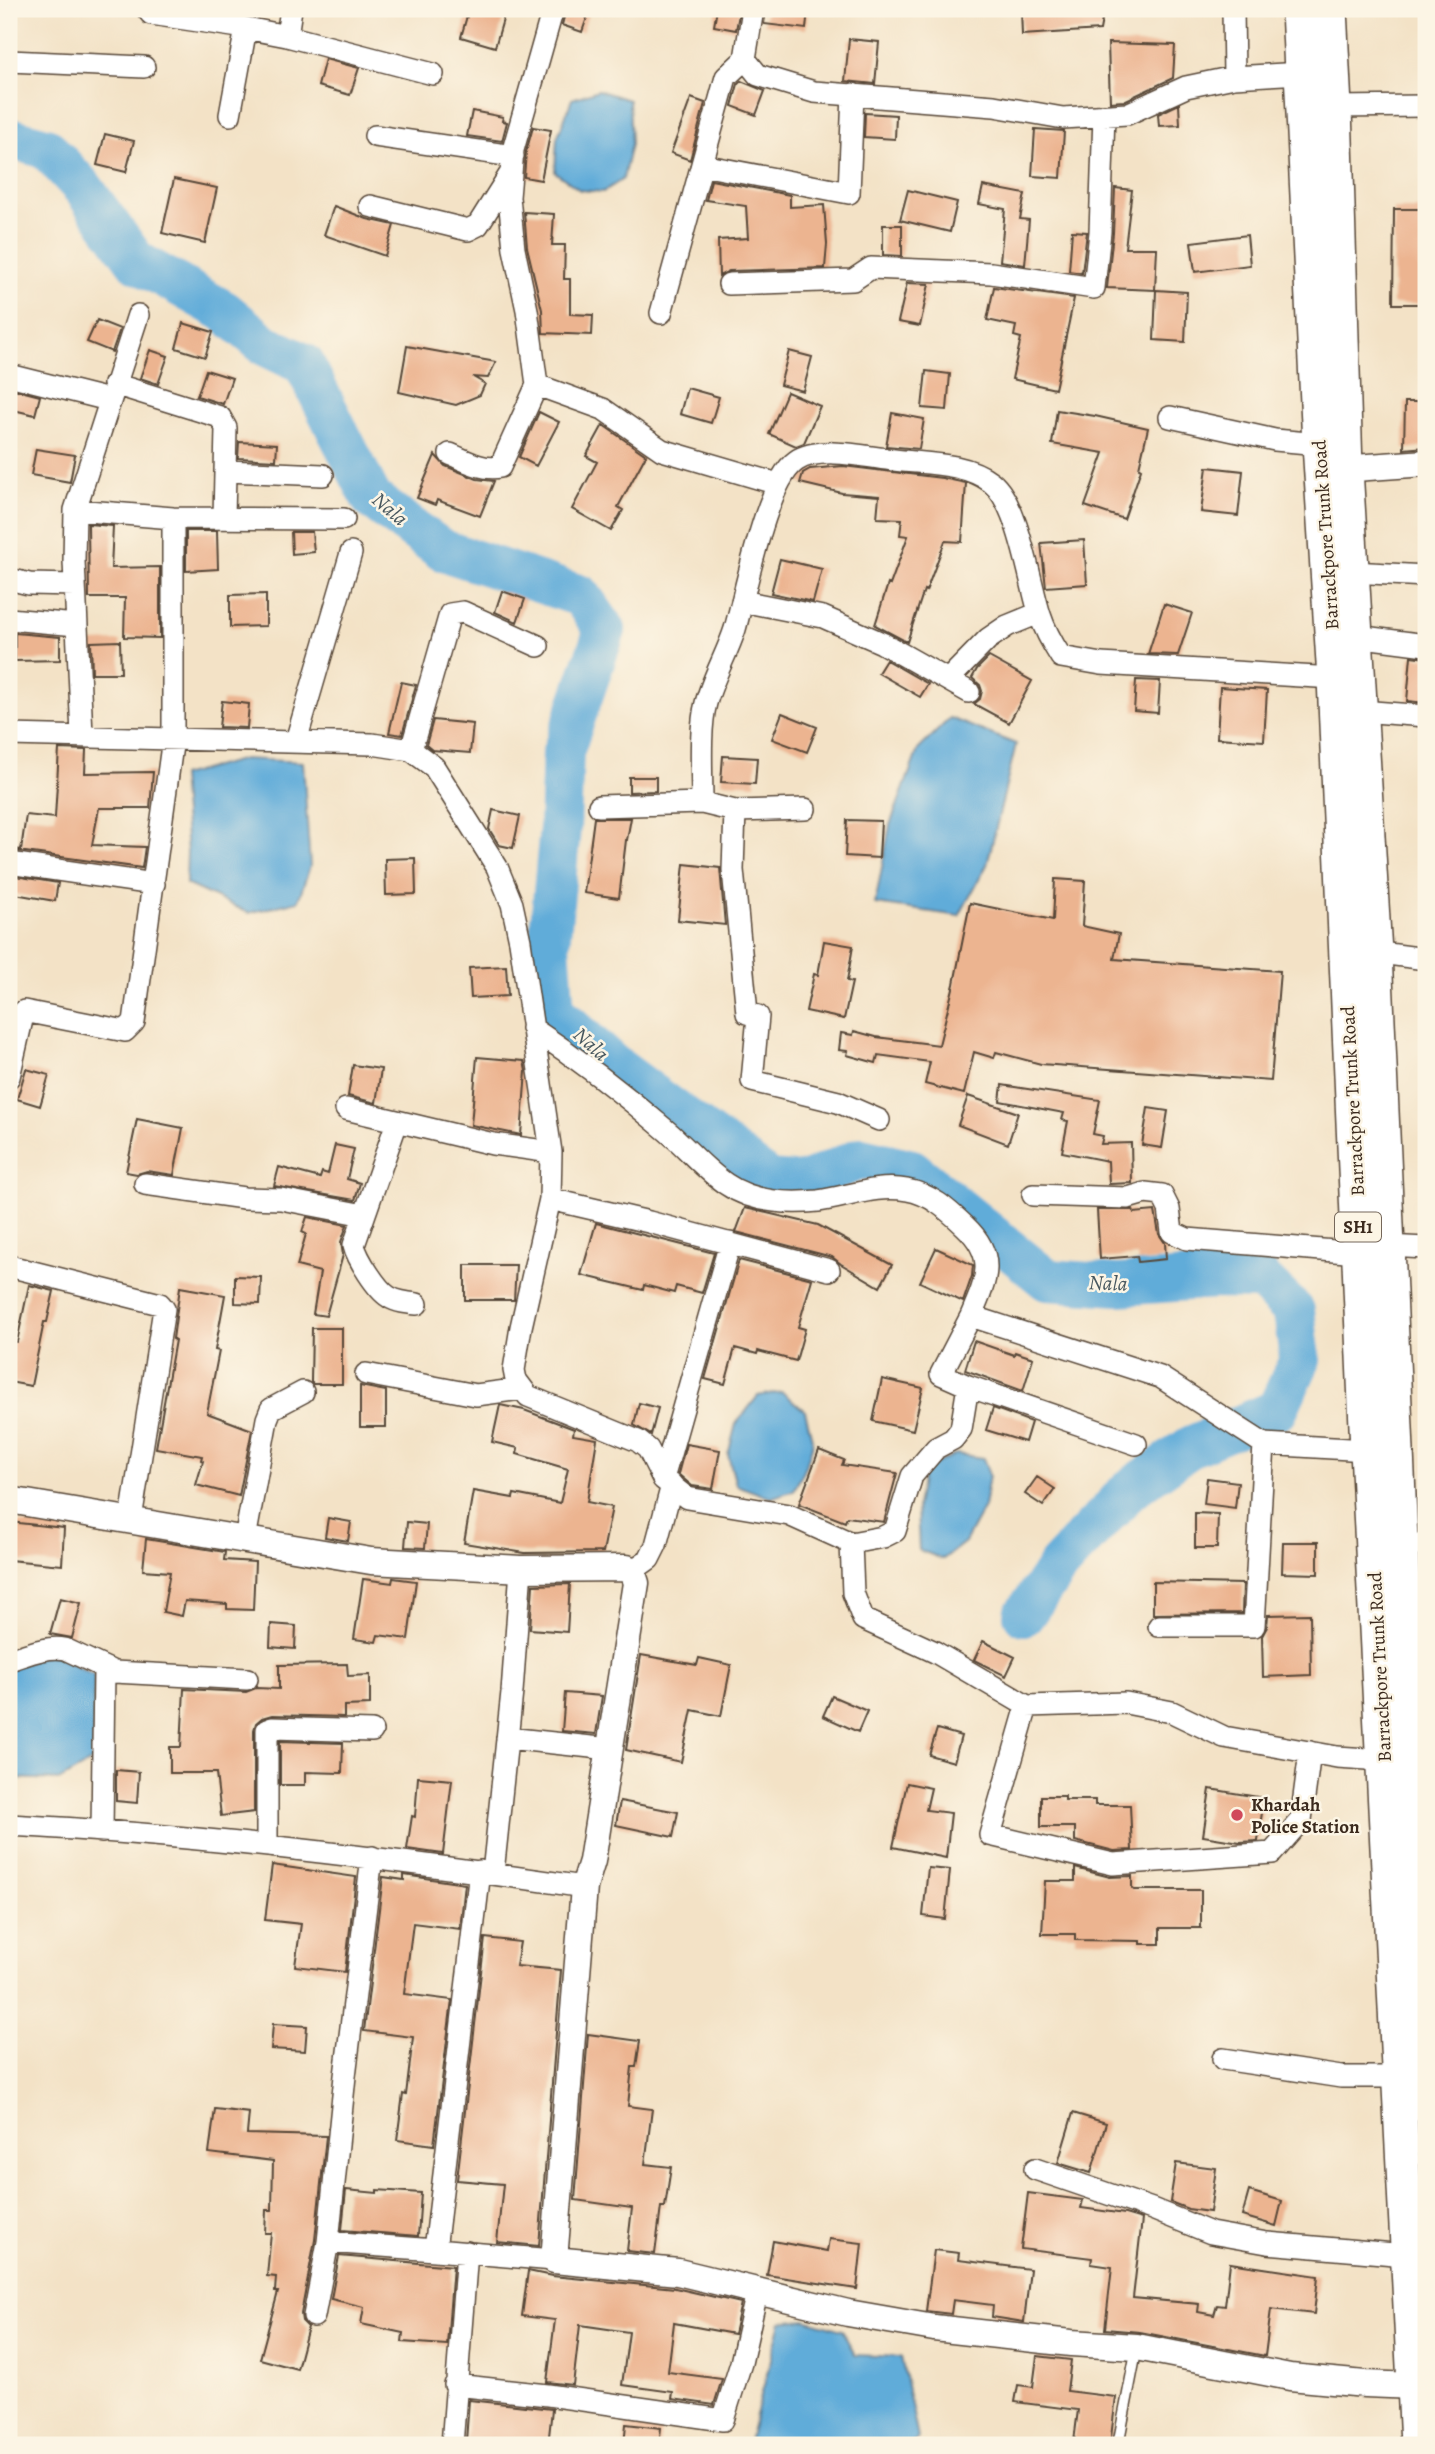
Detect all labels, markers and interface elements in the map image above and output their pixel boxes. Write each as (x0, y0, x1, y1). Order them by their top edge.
street label: Barrackpore Trunk Road (1306, 438, 1346, 631)
water label: Nala (366, 486, 414, 532)
street label: Barrackpore Trunk Road (1335, 1004, 1371, 1197)
water label: Nala (567, 1021, 615, 1068)
road number: SH1 (1335, 1212, 1381, 1242)
water label: Nala (1088, 1268, 1128, 1298)
street label: Barrackpore Trunk Road (1362, 1570, 1398, 1763)
place label: Khardah Police Station (1251, 1792, 1360, 1840)
marker: Khardah Police Station (1229, 1807, 1245, 1823)

